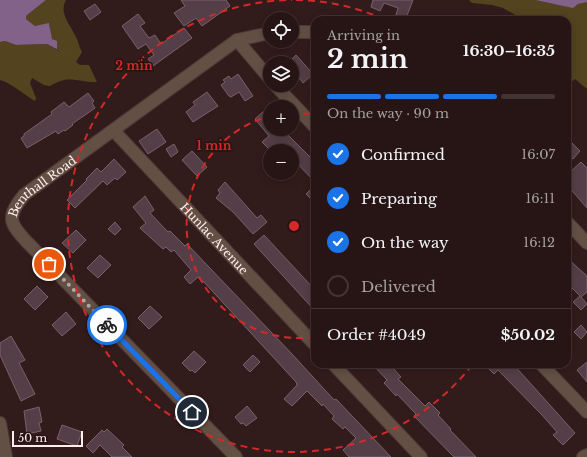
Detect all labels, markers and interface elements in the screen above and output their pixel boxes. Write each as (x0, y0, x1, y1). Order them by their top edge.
map controls (263, 12, 299, 180)
button: locate (263, 12, 299, 48)
text: Arriving in (327, 27, 400, 44)
text: 16:30–16:35 (463, 41, 555, 60)
text: 2 min (327, 43, 408, 75)
button: layers (263, 56, 299, 92)
text: 2 min (115, 58, 153, 73)
button: + (263, 100, 299, 136)
text: On the way · 90 m (327, 105, 449, 122)
text: 1 min (197, 138, 232, 153)
icon: check (327, 143, 349, 165)
button: − (263, 144, 299, 180)
text: Confirmed (361, 145, 445, 164)
text: 16:07 (521, 146, 555, 163)
street label: Benthall Road (4, 152, 79, 219)
icon: check (327, 187, 349, 209)
text: Preparing (361, 189, 437, 208)
text: 16:11 (526, 190, 555, 207)
street label: Hunlac Avenue (177, 199, 252, 277)
centre of rings (287, 219, 301, 233)
icon: check (327, 231, 349, 253)
text: On the way (361, 233, 449, 252)
text: 16:12 (523, 234, 555, 251)
pin (32, 247, 66, 281)
icon: bag (38, 253, 60, 275)
text: Delivered (361, 277, 436, 296)
courier (87, 305, 127, 345)
icon: bike (96, 314, 118, 336)
text: Order #4049 (327, 325, 426, 344)
text: $50.02 (501, 325, 555, 344)
pin (175, 395, 209, 429)
icon: home (181, 401, 203, 423)
scale bar (12, 429, 83, 448)
text: 50 m (18, 431, 47, 445)

